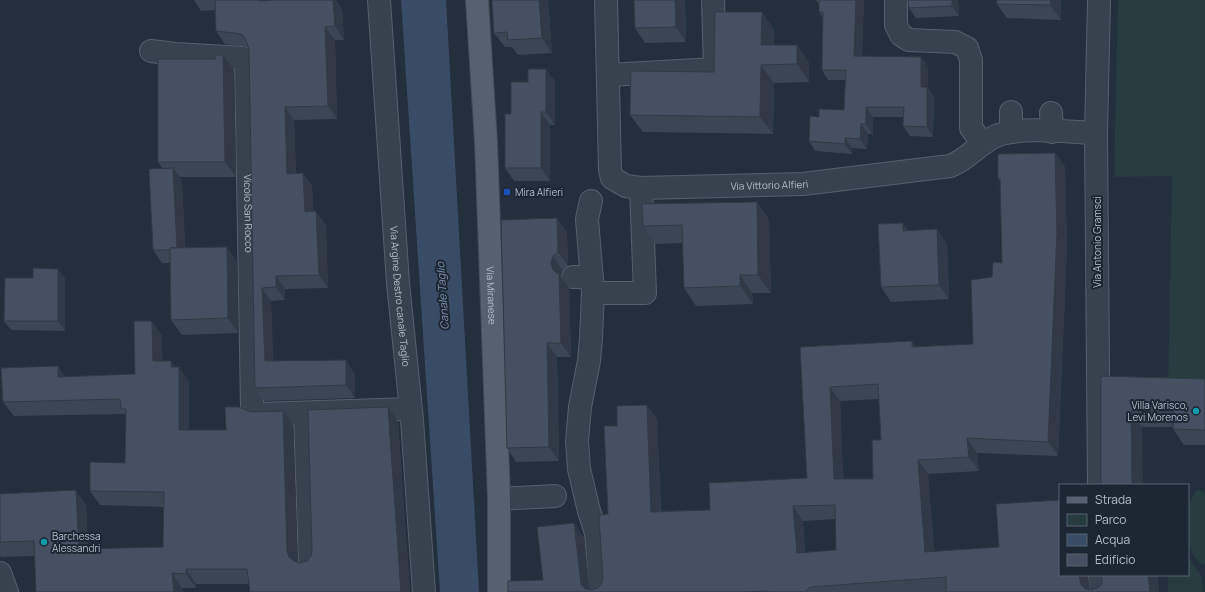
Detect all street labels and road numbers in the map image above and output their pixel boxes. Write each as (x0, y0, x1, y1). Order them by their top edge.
street label: Vicolo San Rocco (241, 174, 256, 253)
street label: Via Vittorio Alfieri (730, 176, 809, 193)
street label: Via Antonio Gramsci (1090, 196, 1104, 288)
street label: Via Argine Destro canale Taglio (387, 225, 414, 367)
street label: Via Miranese (484, 266, 500, 325)

